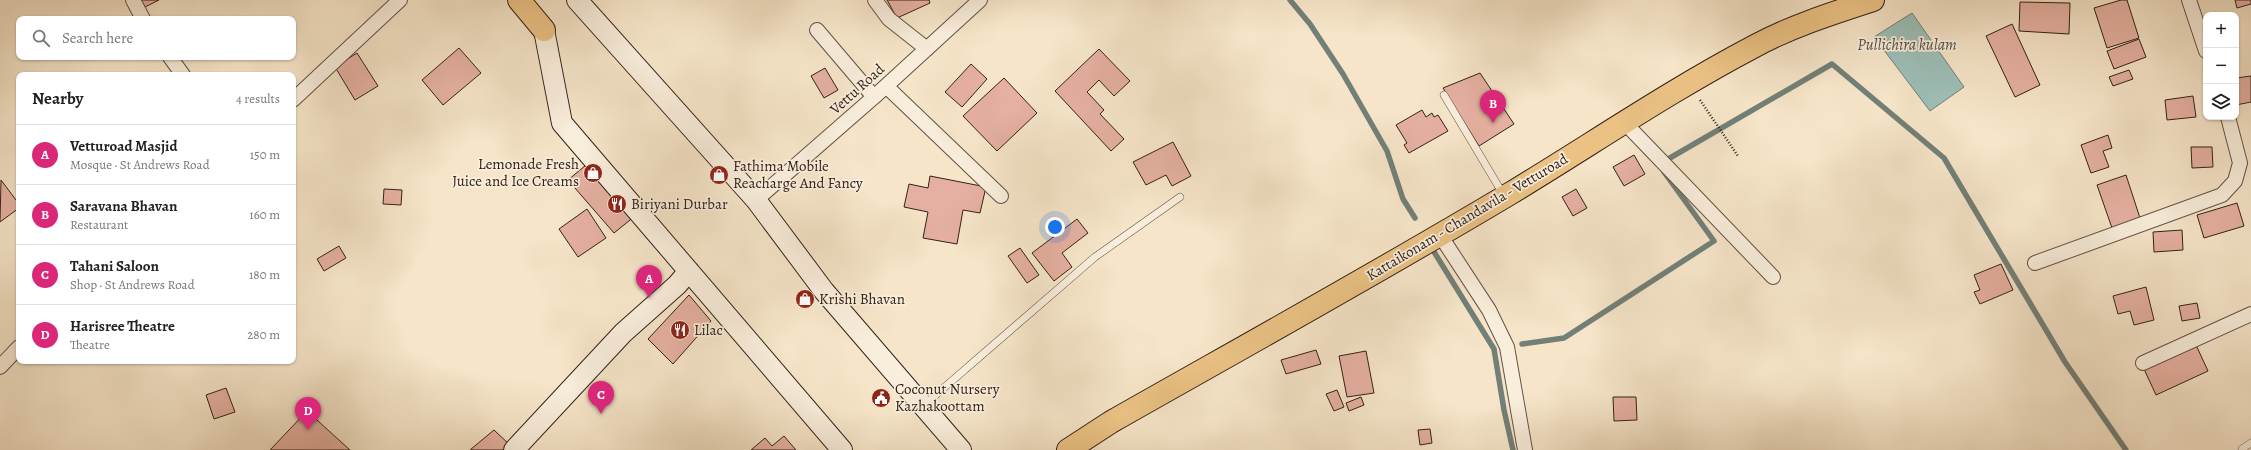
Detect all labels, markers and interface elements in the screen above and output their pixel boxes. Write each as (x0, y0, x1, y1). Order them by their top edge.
map controls (2203, 12, 2239, 120)
button: + (2203, 12, 2239, 48)
search box (16, 16, 296, 60)
icon: search (30, 27, 52, 49)
text: Search here (62, 28, 133, 48)
water label: Pullichira kulam (1857, 34, 1957, 56)
button: − (2203, 48, 2239, 84)
street label: Vettu Road (825, 59, 889, 120)
button: layers (2203, 84, 2239, 120)
text: Nearby (32, 87, 83, 110)
text: 4 results (236, 90, 280, 107)
pin: B (1480, 90, 1506, 123)
text: Vetturoad Masjid (70, 136, 177, 156)
text: A (41, 146, 49, 163)
text: 150 m (250, 146, 280, 163)
street label: Kattaikonam - Chandavila - Vetturoad (1363, 148, 1572, 285)
place label: Lemonade Fresh Juice and Ice Creams (452, 154, 579, 191)
text: Mosque · St Andrews Road (70, 156, 210, 173)
place label: Fathima Mobile Reacharge And Fancy (733, 156, 863, 193)
shop icon: Lemonade Fresh Juice and Ice Creams (582, 162, 604, 184)
shop icon: Fathima Mobile Reacharge And Fancy (708, 164, 730, 186)
restaurant icon: Biriyani Durbar (606, 193, 628, 215)
place label: Biriyani Durbar (631, 194, 728, 214)
text: Saravana Bhavan (70, 196, 178, 216)
text: B (41, 206, 49, 223)
text: 160 m (249, 206, 280, 223)
text: Restaurant (70, 216, 128, 233)
your location (1045, 217, 1065, 237)
text: Tahani Saloon (70, 256, 159, 276)
pin: A (636, 265, 662, 298)
text: C (41, 266, 49, 283)
text: 180 m (249, 266, 280, 283)
text: Shop · St Andrews Road (70, 276, 195, 293)
shop icon: Krishi Bhavan (794, 288, 816, 310)
place label: Krishi Bhavan (819, 289, 905, 309)
text: Harisree Theatre (70, 316, 175, 336)
restaurant icon: Lilac (669, 319, 691, 341)
place label: Lilac (694, 320, 723, 340)
text: D (40, 326, 50, 343)
text: 280 m (247, 326, 280, 343)
text: Theatre (70, 336, 110, 353)
place label: Coconut Nursery Kazhakoottam (895, 379, 1000, 416)
pin: C (588, 381, 614, 414)
public building icon: Coconut Nursery Kazhakoottam (870, 387, 892, 409)
pin: D (295, 397, 321, 430)

